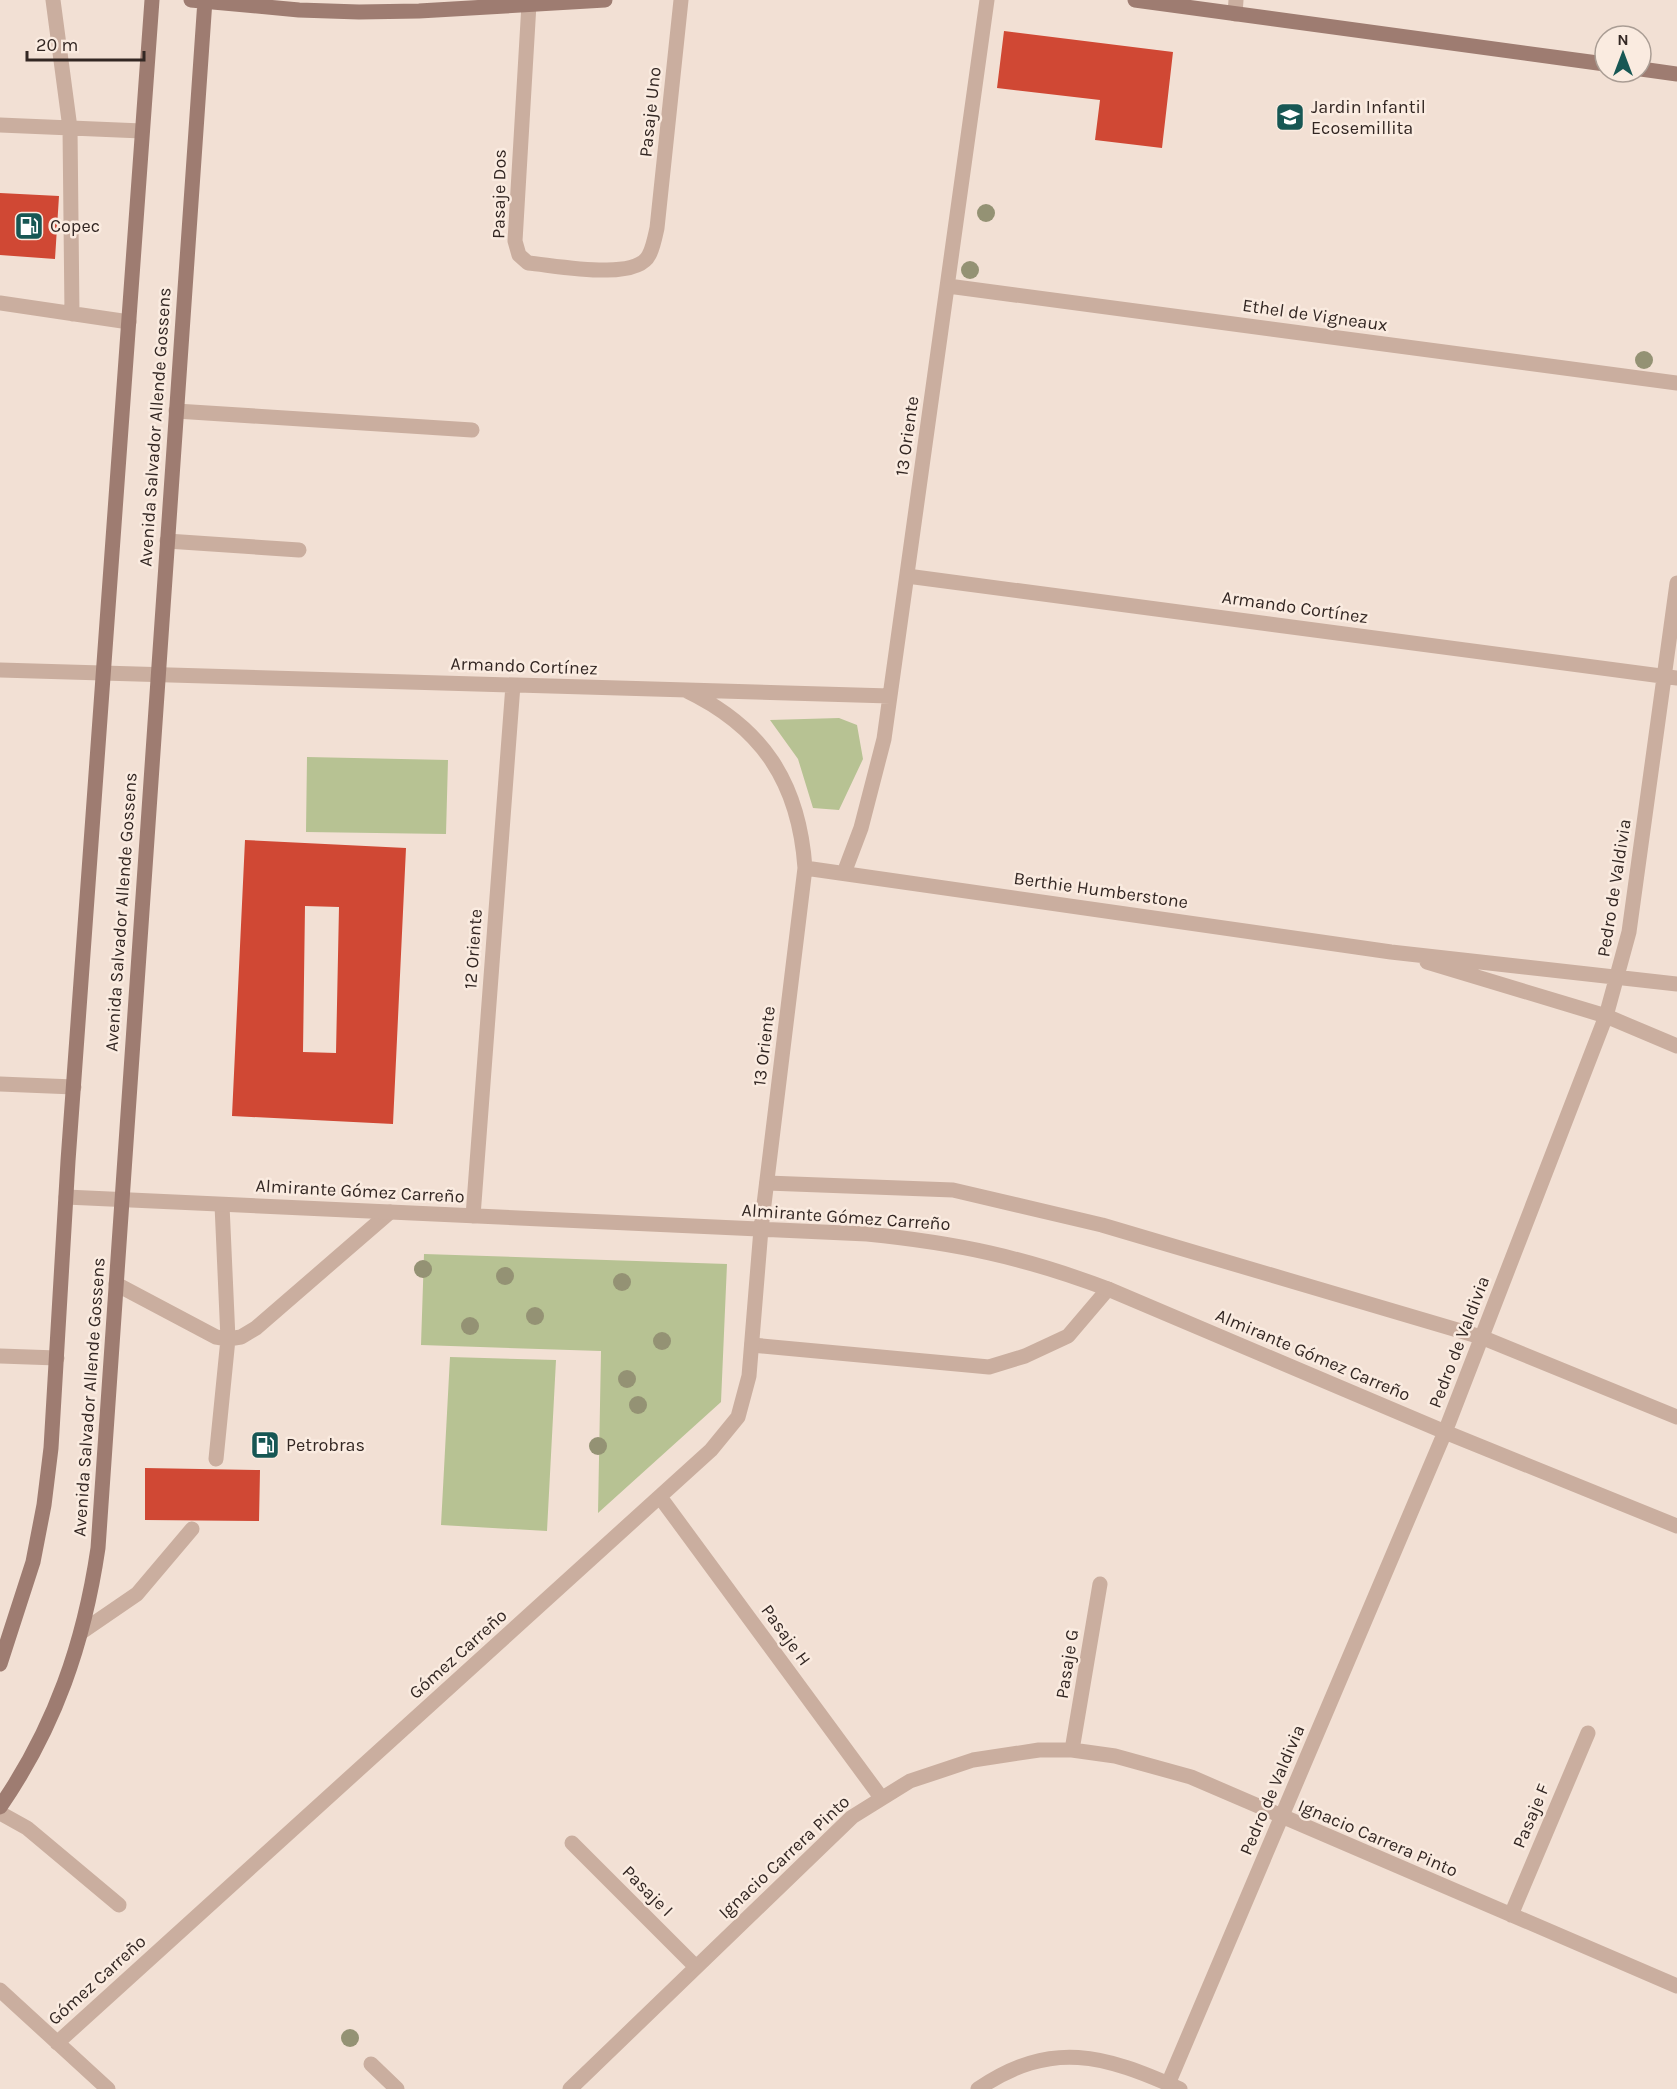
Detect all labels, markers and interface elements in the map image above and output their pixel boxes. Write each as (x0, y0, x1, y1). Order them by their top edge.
scale bar (27, 24, 144, 62)
north arrow (1593, 24, 1653, 84)
text: N (1617, 30, 1629, 49)
text: 20 m (36, 34, 78, 56)
street label: Pasaje Uno (634, 66, 666, 158)
place label: Jardin Infantil Ecosemillita (1311, 96, 1426, 139)
school or university icon: Jardin Infantil Ecosemillita (1274, 101, 1306, 133)
street label: Pasaje Dos (487, 149, 511, 239)
fuel station icon: Copec (13, 210, 45, 242)
place label: Copec (50, 215, 100, 237)
street label: Avenida Salvador Allende Gossens (134, 287, 176, 567)
street label: Ethel de Vigneaux (1241, 294, 1389, 336)
street label: 13 Oriente (891, 395, 923, 477)
street label: Armando Cortínez (1220, 586, 1370, 628)
street label: Armando Cortínez (450, 652, 598, 680)
street label: Avenida Salvador Allende Gossens (100, 772, 142, 1052)
street label: Pedro de Valdivia (1592, 817, 1636, 959)
street label: Berthie Humberstone (1012, 867, 1190, 913)
street label: 12 Oriente (459, 908, 487, 990)
street label: 13 Oriente (748, 1005, 780, 1087)
street label: Almirante Gómez Carreño (255, 1175, 465, 1207)
street label: Almirante Gómez Carreño (741, 1199, 951, 1235)
street label: Avenida Salvador Allende Gossens (68, 1257, 110, 1537)
street label: Pedro de Valdivia (1424, 1273, 1494, 1411)
street label: Almirante Gómez Carreño (1212, 1304, 1414, 1406)
fuel station icon: Petrobras (249, 1429, 281, 1461)
place label: Petrobras (286, 1434, 365, 1456)
street label: Pasaje H (756, 1600, 816, 1670)
street label: Gómez Carreño (404, 1604, 512, 1704)
street label: Pasaje G (1051, 1628, 1083, 1700)
street label: Pedro de Valdivia (1235, 1721, 1309, 1859)
street label: Pasaje F (1508, 1780, 1554, 1852)
street label: Ignacio Carrera Pinto (714, 1790, 854, 1924)
street label: Ignacio Carrera Pinto (1295, 1794, 1461, 1882)
street label: Pasaje I (618, 1861, 678, 1921)
street label: Gómez Carreño (43, 1930, 151, 2030)

